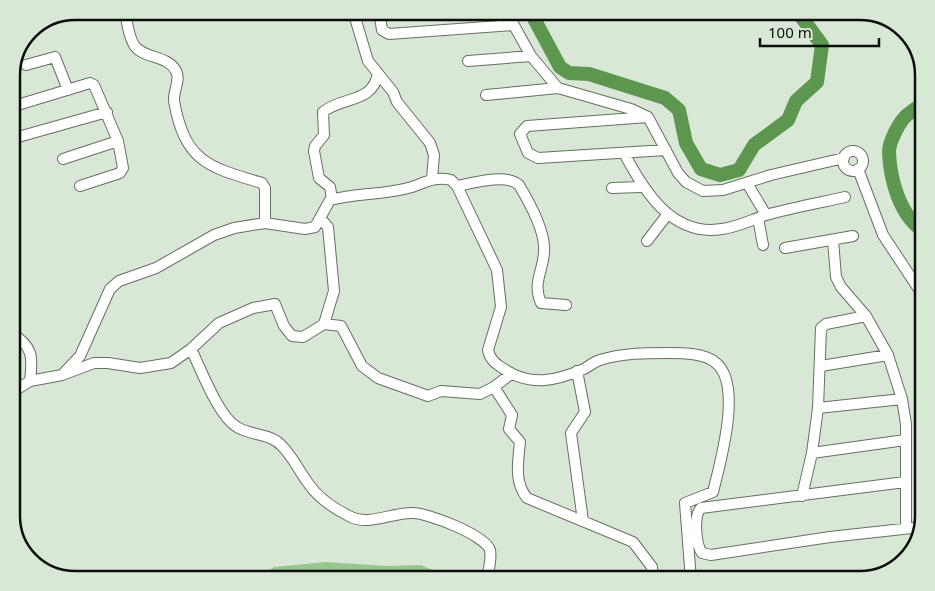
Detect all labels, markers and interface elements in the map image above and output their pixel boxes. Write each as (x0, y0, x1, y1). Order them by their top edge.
scale bar (760, 15, 879, 47)
text: 100 m (768, 22, 812, 42)

